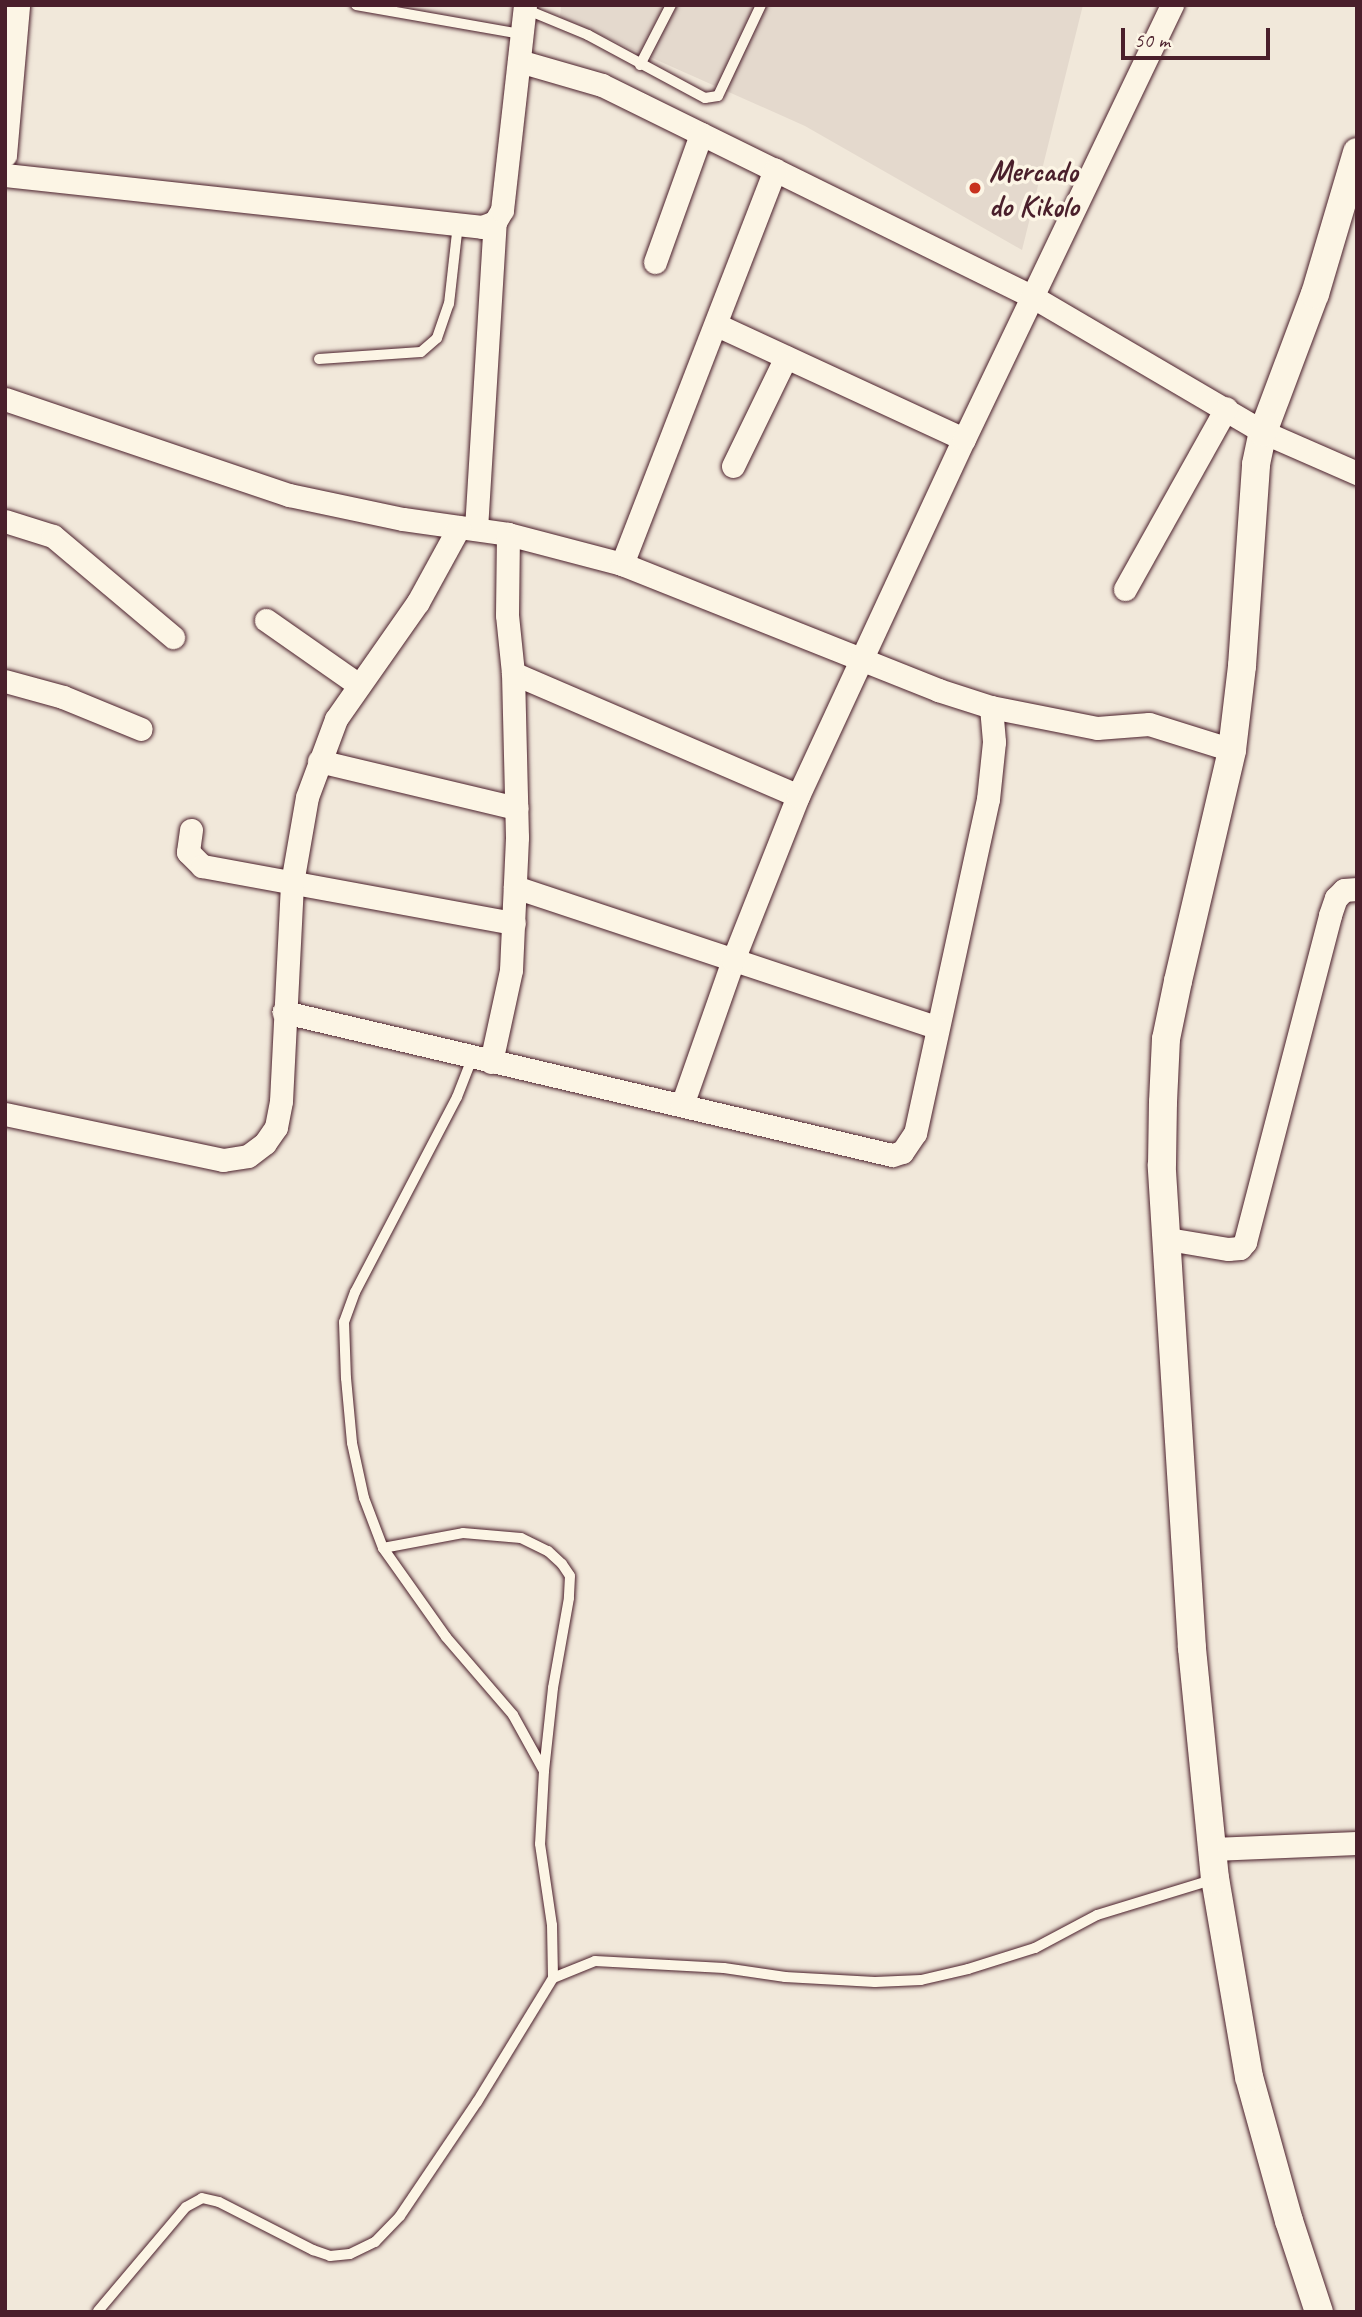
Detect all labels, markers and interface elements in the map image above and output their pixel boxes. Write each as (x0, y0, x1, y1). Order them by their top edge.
scale bar (1124, 14, 1273, 58)
text: 50 m (1134, 27, 1170, 53)
place label: Mercado do Kikolo (989, 153, 1079, 224)
marker: Mercado do Kikolo (967, 180, 983, 196)

